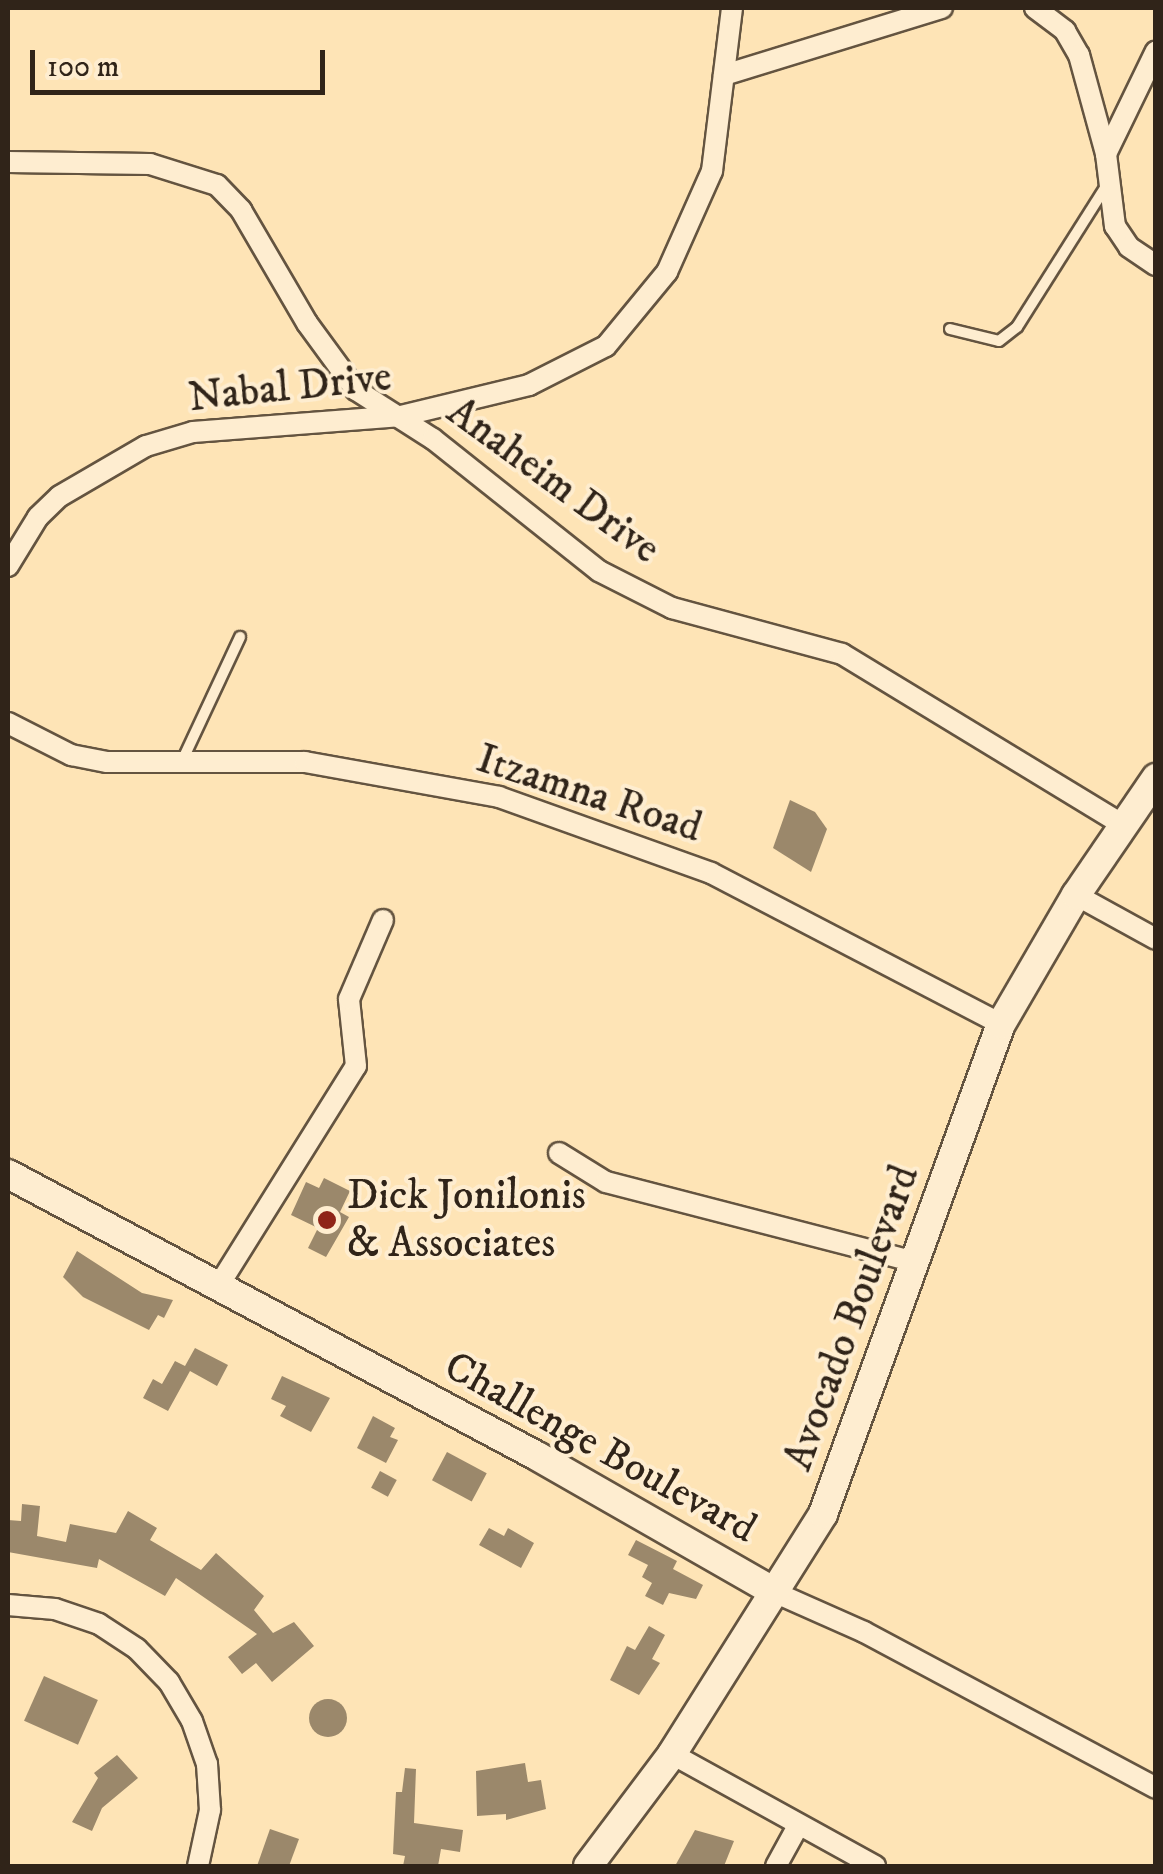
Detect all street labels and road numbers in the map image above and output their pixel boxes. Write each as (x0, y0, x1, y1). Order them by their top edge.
street label: Nabal Drive (186, 352, 394, 424)
street label: Anaheim Drive (437, 387, 669, 575)
street label: Itzamna Road (470, 734, 708, 854)
street label: Avocado Boulevard (773, 1159, 931, 1477)
street label: Challenge Boulevard (435, 1341, 765, 1555)

